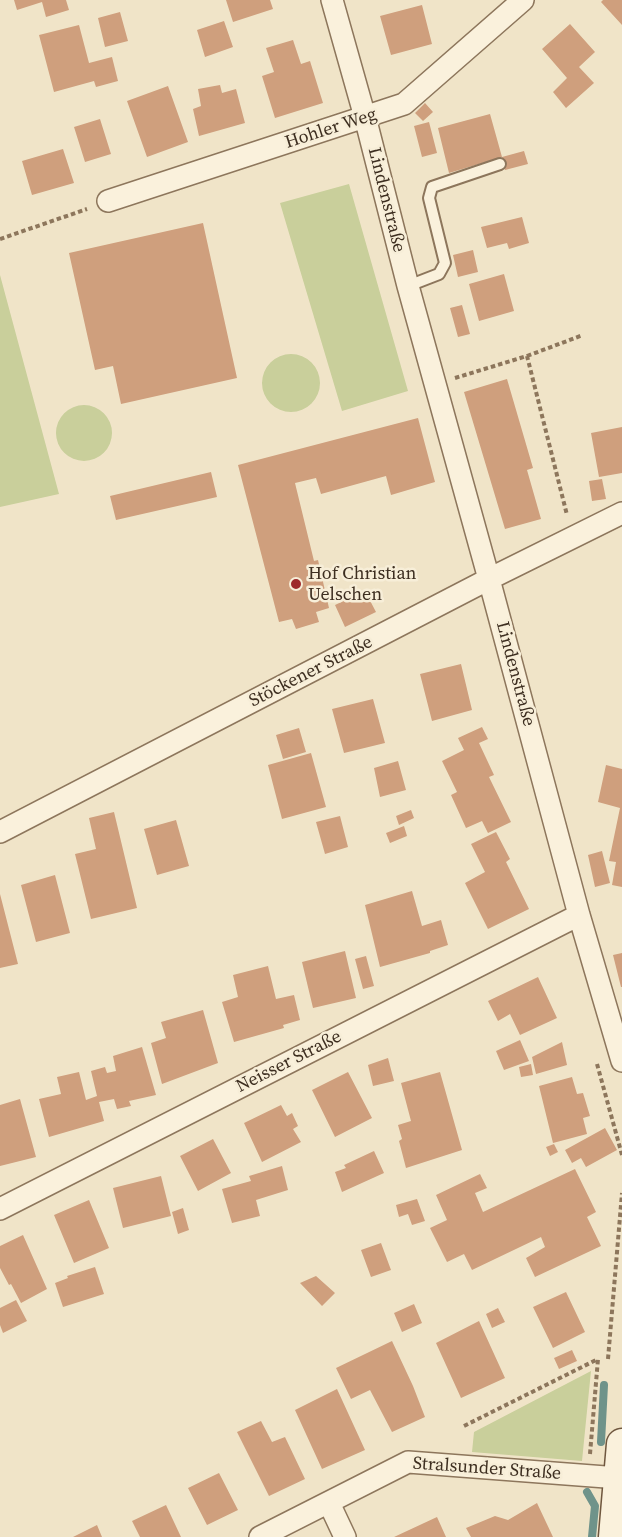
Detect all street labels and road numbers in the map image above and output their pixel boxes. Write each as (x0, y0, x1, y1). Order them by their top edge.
street label: Hohler Weg (282, 104, 380, 154)
street label: Lindenstraße (363, 145, 409, 255)
street label: Lindenstraße (491, 619, 539, 729)
street label: Stöckener Straße (246, 632, 376, 712)
street label: Neisser Straße (233, 1026, 345, 1098)
street label: Stralsunder Straße (412, 1453, 562, 1485)

